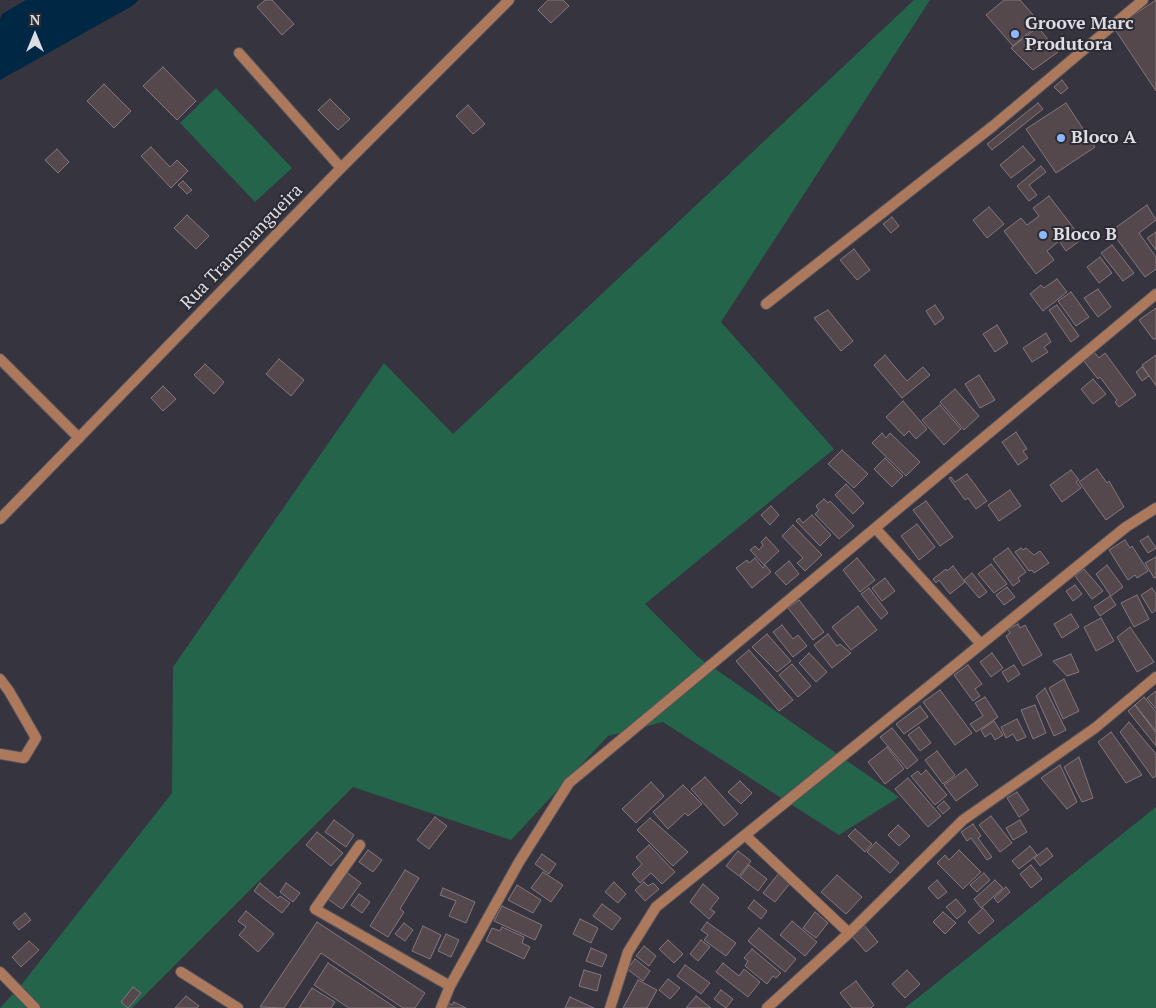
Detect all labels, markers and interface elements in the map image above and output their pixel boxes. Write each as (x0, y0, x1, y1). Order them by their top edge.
north arrow (10, 10, 60, 60)
text: N (30, 10, 40, 29)
place label: Groove Marc Produtora (1025, 13, 1134, 56)
marker: Groove Marc Produtora (1009, 28, 1021, 40)
place label: Bloco A (1071, 127, 1136, 149)
marker: Bloco A (1055, 132, 1067, 144)
street label: Rua Transmangueira (177, 180, 307, 314)
place label: Bloco B (1053, 224, 1117, 246)
marker: Bloco B (1037, 229, 1049, 241)

